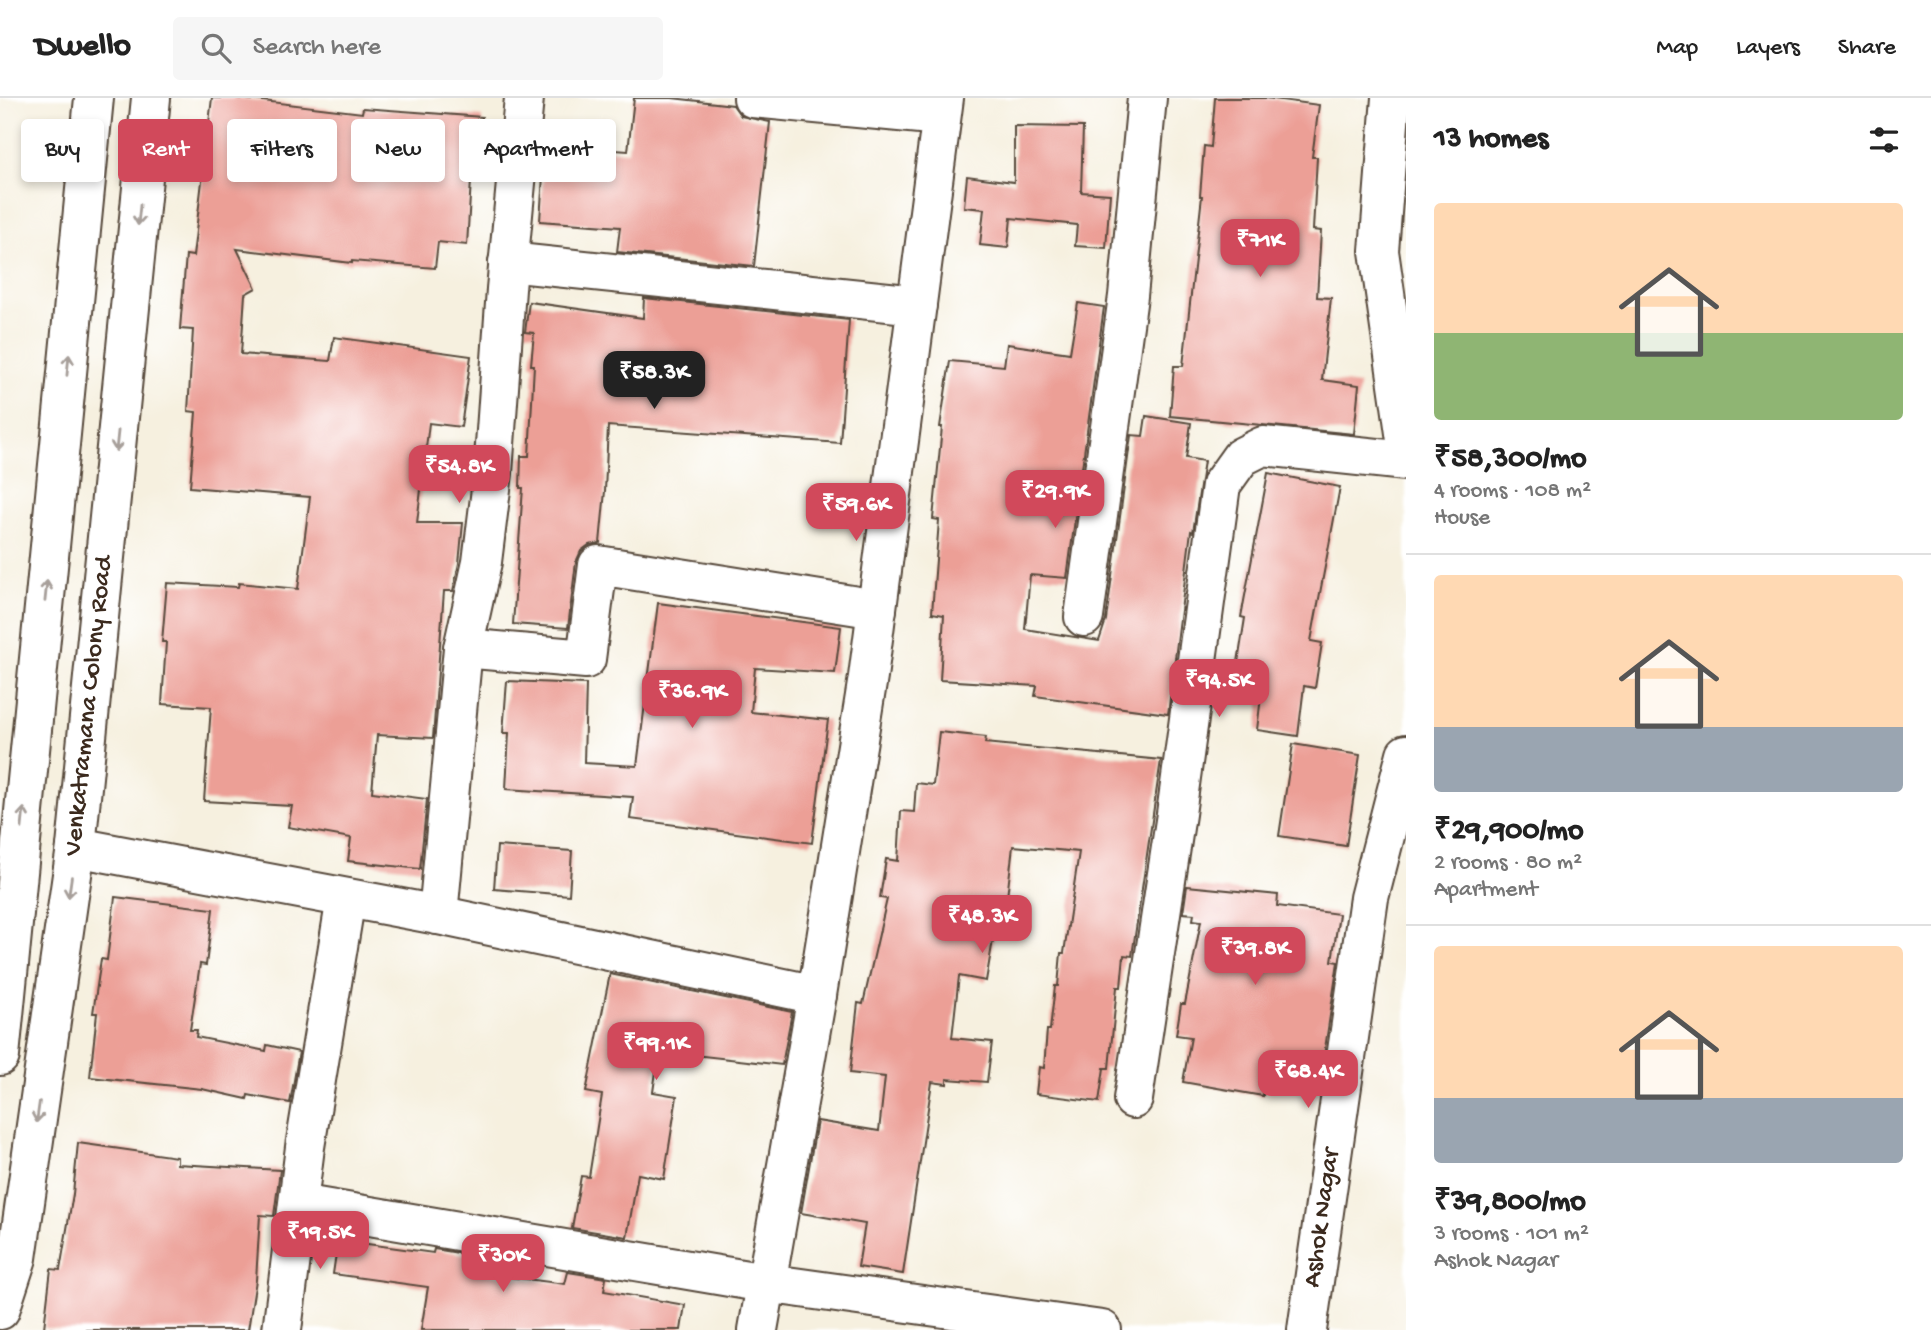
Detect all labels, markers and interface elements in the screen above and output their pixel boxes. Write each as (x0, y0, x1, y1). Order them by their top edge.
search box (173, 17, 663, 80)
text: Dwello (35, 29, 131, 67)
icon: search (197, 29, 235, 67)
text: Search here (253, 33, 381, 64)
text: Map (1656, 34, 1698, 63)
text: Layers (1736, 34, 1800, 63)
text: Share (1838, 34, 1896, 63)
chip: Buy (21, 119, 104, 182)
chip: Rent (118, 119, 213, 182)
chip: Filters (227, 119, 337, 182)
chip: New (351, 119, 445, 182)
chip: Apartment (459, 119, 616, 182)
icon: filters (1865, 121, 1903, 159)
text: 13 homes (1434, 123, 1548, 158)
one-way arrow (132, 203, 145, 225)
pin: ₹71K (1219, 220, 1301, 279)
text: ₹71K (1236, 228, 1284, 255)
icon: home (1606, 249, 1732, 375)
pin: ₹58.3K (597, 352, 711, 411)
one-way arrow (62, 354, 75, 377)
text: ₹58.3K (619, 360, 689, 387)
one-way arrow (110, 429, 123, 452)
text: ₹58,300/mo (1434, 443, 1587, 478)
pin: ₹54.8K (402, 446, 516, 505)
text: ₹54.8K (425, 454, 493, 481)
pin: ₹29.9K (998, 470, 1112, 530)
text: 4 rooms · 108 m² (1434, 478, 1591, 505)
text: ₹29.9K (1021, 479, 1089, 506)
pin: ₹59.6K (799, 484, 913, 543)
text: ₹59.6K (822, 492, 890, 519)
text: House (1434, 505, 1490, 532)
street label: Venkatramana Colony Road (59, 553, 121, 858)
one-way arrow (39, 581, 52, 603)
icon: home (1606, 621, 1732, 747)
pin: ₹94.5K (1162, 660, 1276, 719)
text: ₹94.5K (1185, 668, 1253, 695)
pin: ₹36.9K (635, 670, 749, 730)
text: ₹36.9K (658, 679, 726, 706)
one-way arrow (17, 807, 30, 830)
text: ₹29,900/mo (1434, 815, 1584, 850)
text: 2 rooms · 80 m² (1434, 850, 1582, 877)
one-way arrow (64, 875, 77, 897)
text: Apartment (1434, 877, 1538, 904)
pin: ₹48.3K (925, 896, 1039, 955)
text: ₹48.3K (948, 904, 1016, 931)
pin: ₹39.8K (1198, 928, 1312, 987)
text: ₹39.8K (1220, 936, 1290, 963)
icon: home (1606, 992, 1732, 1118)
pin: ₹99.1K (599, 1023, 713, 1082)
text: ₹99.1K (623, 1031, 689, 1058)
pin: ₹68.4K (1251, 1051, 1365, 1110)
text: ₹68.4K (1274, 1059, 1342, 1086)
one-way arrow (31, 1100, 44, 1123)
street label: Ashok Nagar (1298, 1144, 1348, 1289)
text: ₹39,800/mo (1434, 1186, 1586, 1221)
pin: ₹19.5K (263, 1212, 377, 1271)
text: ₹19.5K (287, 1220, 353, 1247)
text: 3 rooms · 101 m² (1434, 1221, 1589, 1248)
pin: ₹30K (462, 1234, 544, 1294)
text: ₹30K (478, 1243, 528, 1270)
text: Ashok Nagar (1434, 1248, 1558, 1275)

